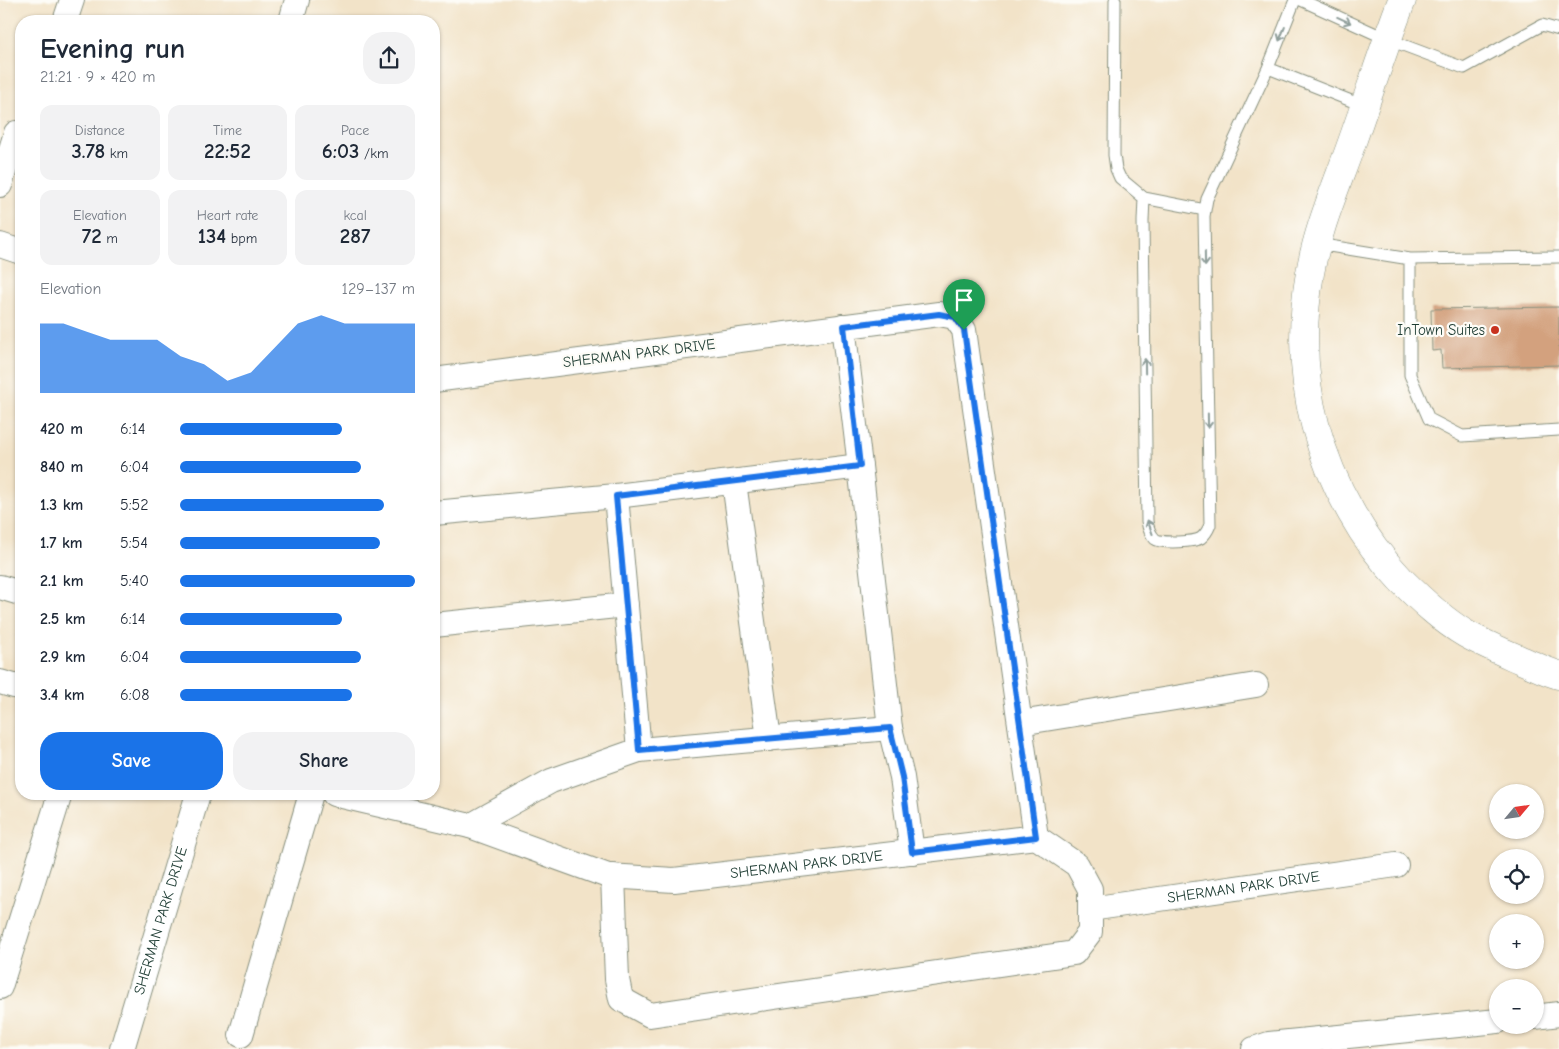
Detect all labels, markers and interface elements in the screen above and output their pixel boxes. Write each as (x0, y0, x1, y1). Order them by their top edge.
one-way arrow (1336, 15, 1351, 25)
one-way arrow (1277, 26, 1286, 41)
button: share (363, 32, 415, 84)
text: Evening run (40, 33, 185, 65)
text: 21:21 · 9 × 420 m (40, 68, 155, 86)
text: Distance (75, 122, 125, 139)
text: Time (213, 122, 242, 139)
text: Pace (341, 122, 369, 139)
text: 3.78 (71, 139, 105, 163)
text: 22:52 (204, 139, 251, 163)
text: 6:03 (322, 139, 359, 163)
text: km (105, 145, 128, 162)
text: /km (359, 145, 389, 162)
text: Elevation (73, 207, 127, 224)
text: Heart rate (197, 207, 258, 224)
text: kcal (343, 207, 367, 224)
text: 72 (82, 224, 102, 248)
text: 134 (198, 224, 226, 248)
text: 287 (340, 224, 370, 248)
text: m (102, 230, 118, 247)
text: bpm (226, 230, 257, 247)
one-way arrow (1200, 250, 1210, 267)
pin (943, 279, 985, 330)
text: Elevation (40, 280, 101, 298)
text: 129–137 m (342, 280, 415, 298)
icon: arrive (950, 286, 978, 314)
place label: InTown Suites (1397, 321, 1485, 339)
marker: InTown Suites (1489, 324, 1501, 336)
street label: SHERMAN PARK DRIVE (562, 335, 716, 371)
one-way arrow (1140, 358, 1150, 374)
one-way arrow (1203, 413, 1213, 429)
text: 420 m (40, 420, 83, 438)
text: 6:14 (120, 420, 146, 438)
text: 840 m (40, 458, 83, 476)
text: 6:04 (120, 458, 149, 476)
text: 1.3 km (40, 496, 83, 514)
text: 5:52 (120, 496, 149, 514)
one-way arrow (1144, 519, 1154, 535)
text: 1.7 km (40, 534, 83, 552)
text: 5:54 (120, 534, 148, 552)
text: 2.1 km (40, 572, 83, 590)
text: 5:40 (120, 572, 149, 590)
text: 2.5 km (40, 610, 86, 628)
text: 6:14 (120, 610, 146, 628)
text: 2.9 km (40, 648, 85, 666)
text: 6:04 (120, 648, 149, 666)
text: 3.4 km (40, 686, 85, 704)
text: 6:08 (120, 686, 150, 704)
button: Save (40, 732, 223, 790)
button: Share (233, 732, 415, 790)
north arrow (1489, 784, 1544, 839)
map controls (1489, 784, 1544, 1034)
street label: SHERMAN PARK DRIVE (130, 844, 191, 997)
street label: SHERMAN PARK DRIVE (729, 846, 884, 882)
button: locate (1489, 849, 1544, 904)
street label: SHERMAN PARK DRIVE (1166, 867, 1321, 907)
button: + (1489, 914, 1544, 969)
button: − (1489, 979, 1544, 1034)

